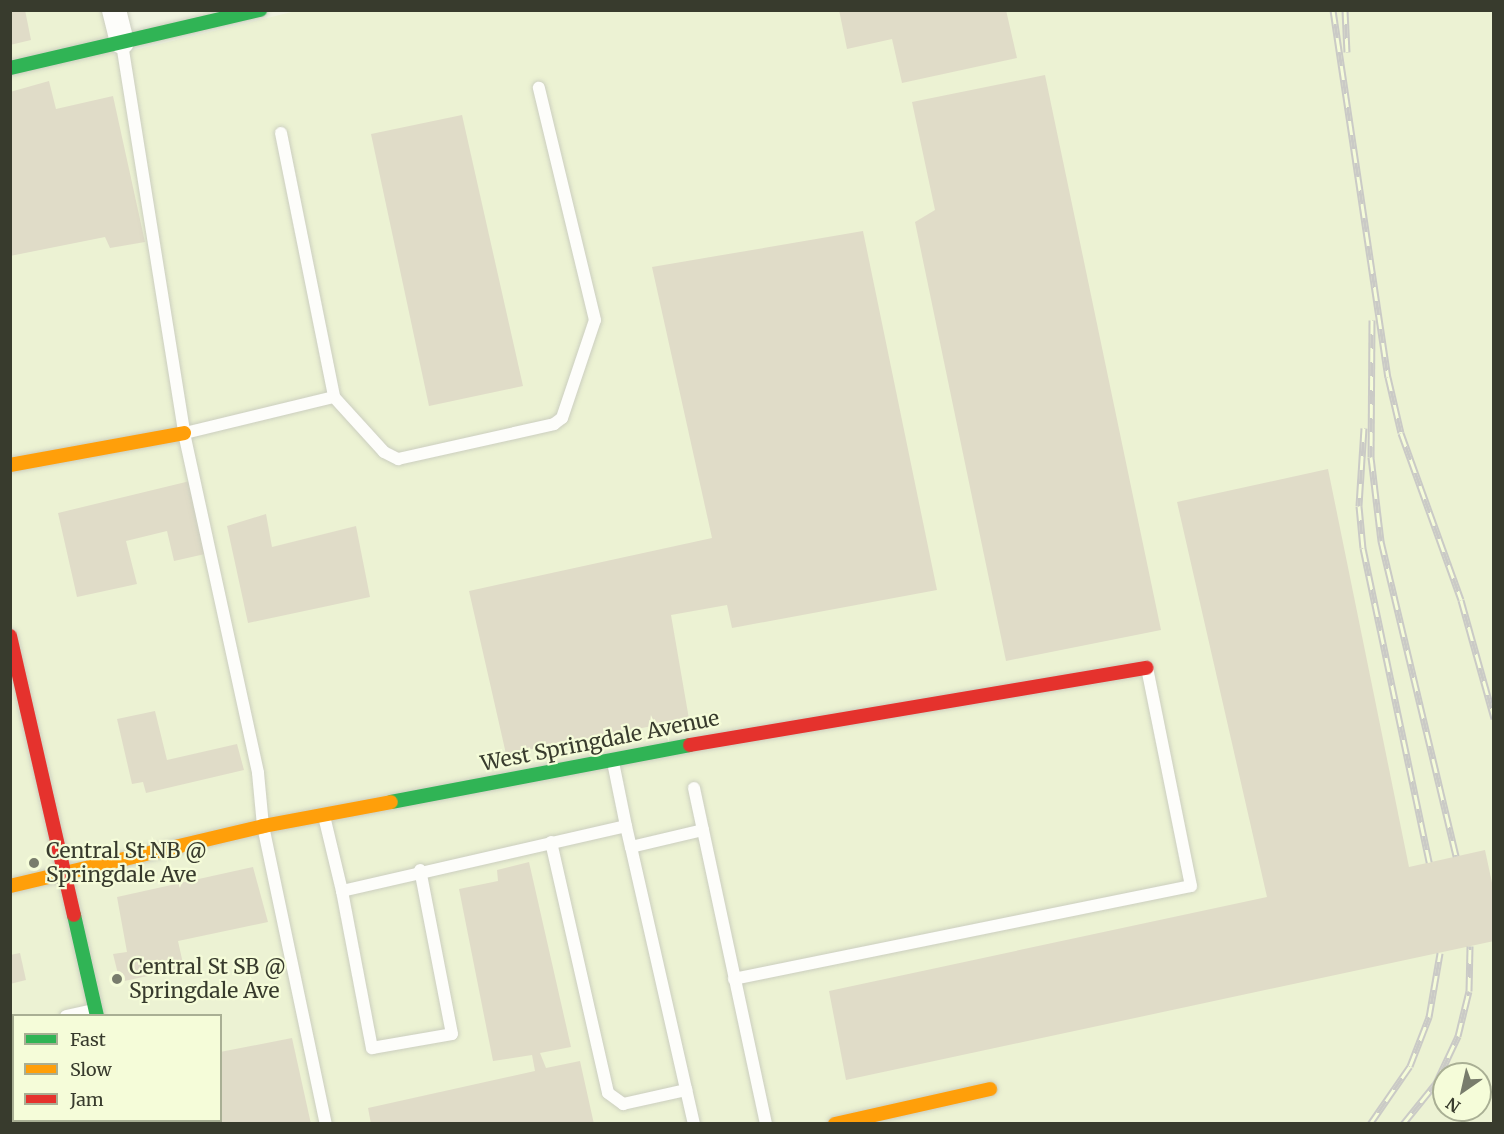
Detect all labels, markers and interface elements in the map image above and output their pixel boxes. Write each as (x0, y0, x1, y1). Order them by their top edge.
street label: West Springdale Avenue (479, 706, 721, 776)
place label: Central St NB @ Springdale Ave (46, 838, 207, 888)
marker: Central St NB @ Springdale Ave (27, 856, 41, 870)
place label: Central St SB @ Springdale Ave (129, 954, 286, 1004)
marker: Central St SB @ Springdale Ave (110, 972, 124, 986)
legend (12, 1014, 222, 1122)
text: Fast (70, 1028, 106, 1051)
text: Slow (70, 1058, 112, 1081)
north arrow (1432, 1062, 1492, 1122)
text: Jam (70, 1088, 104, 1111)
text: N (1442, 1093, 1464, 1117)

